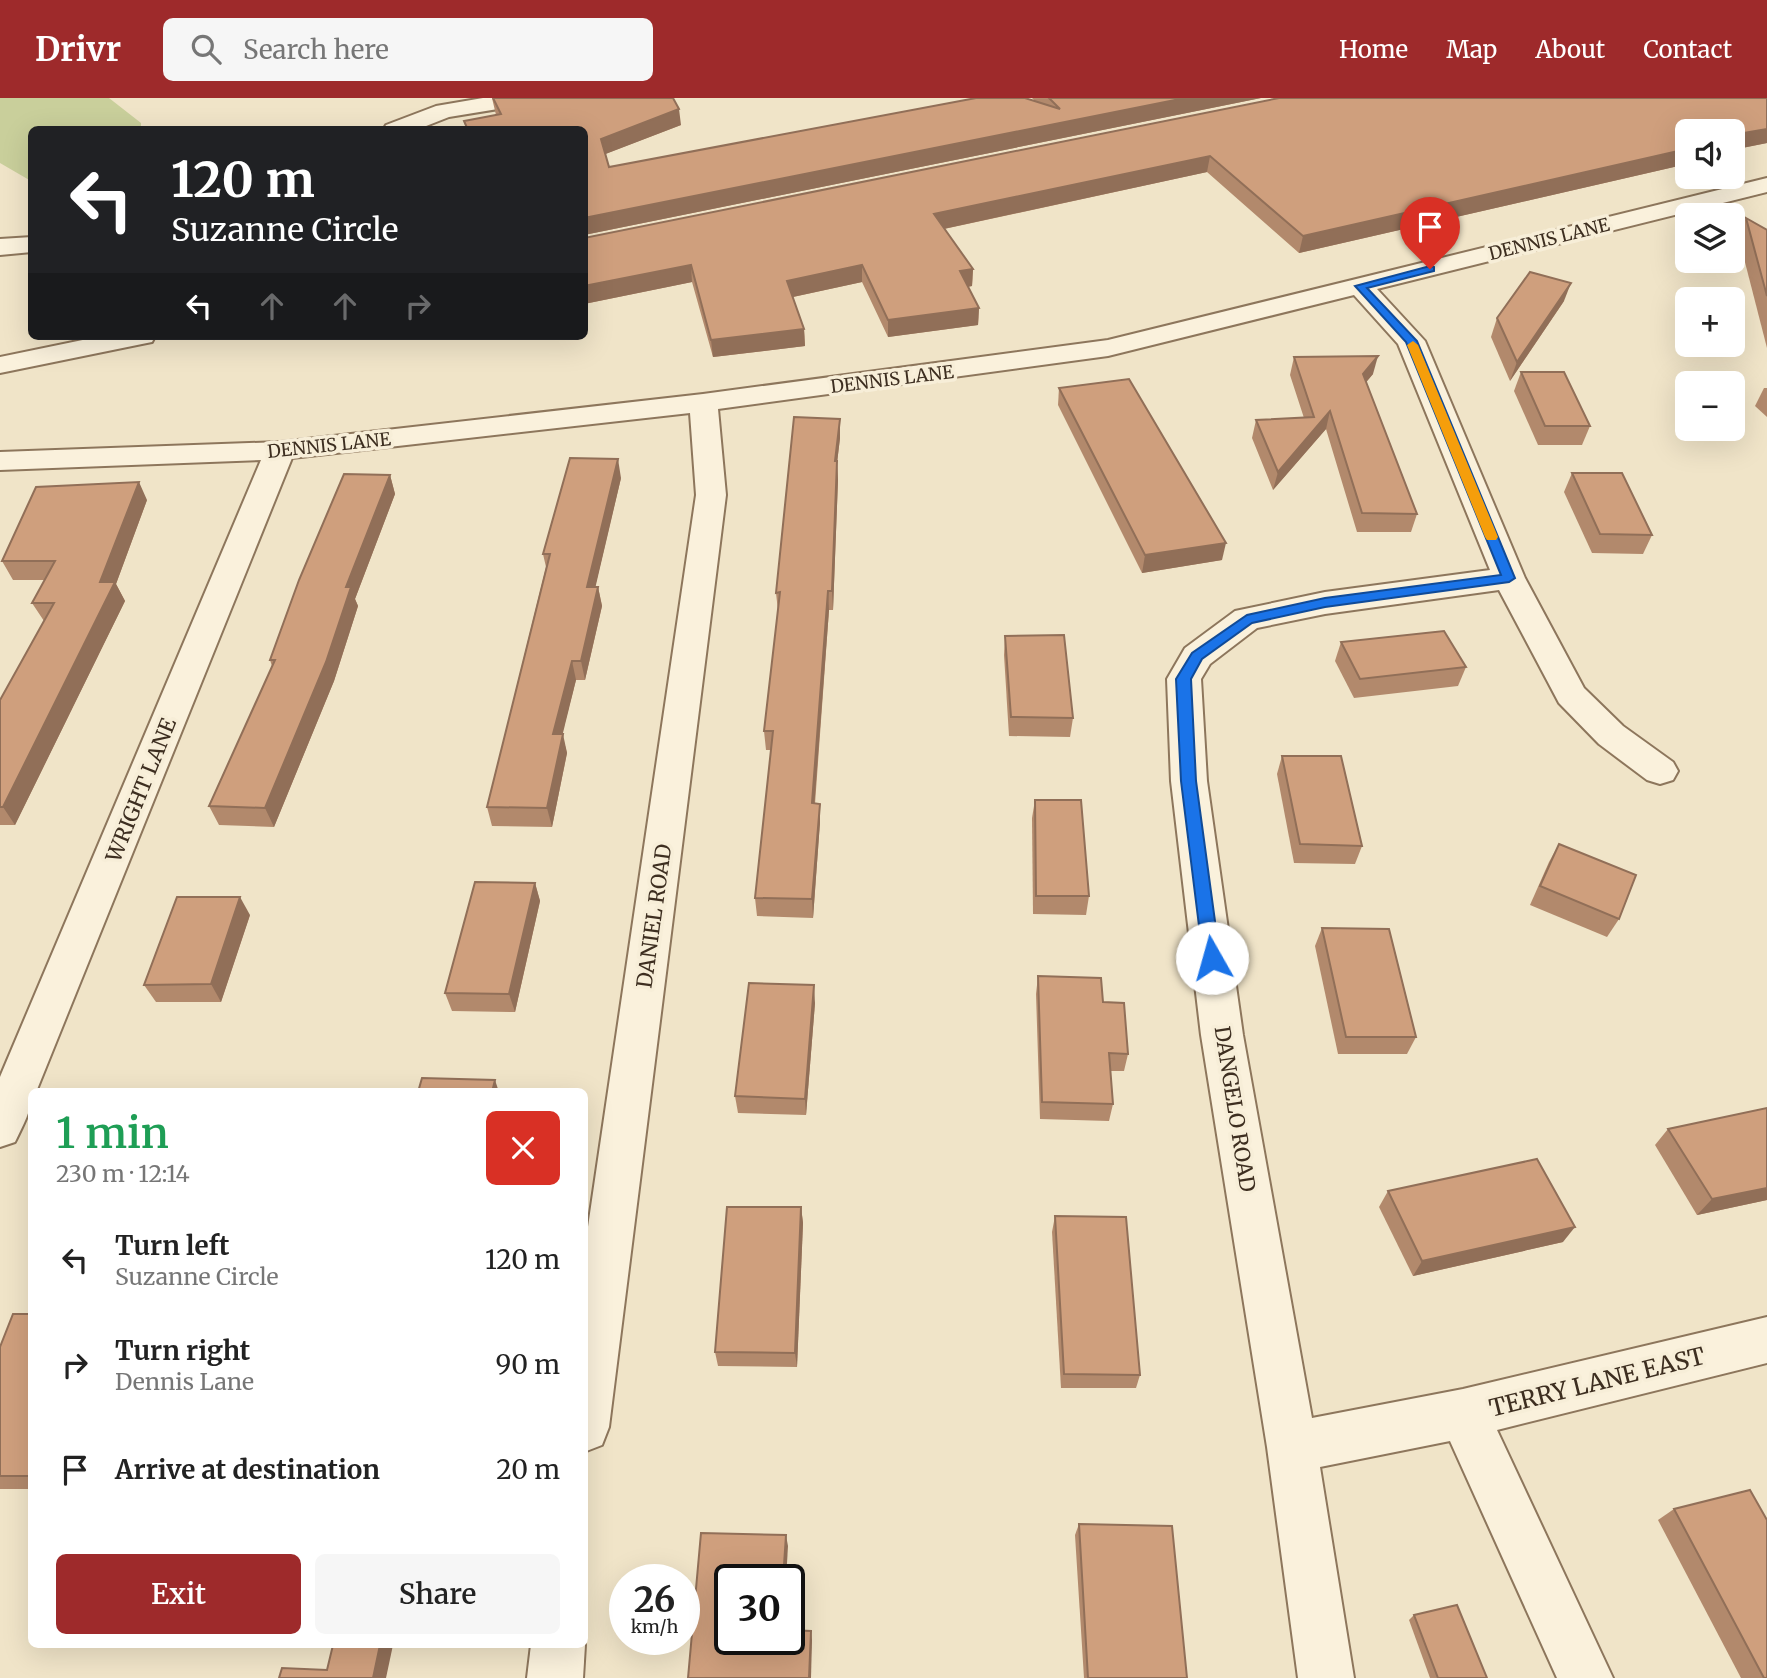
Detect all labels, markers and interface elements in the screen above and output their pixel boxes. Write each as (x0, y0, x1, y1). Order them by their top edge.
search box (163, 18, 653, 81)
text: Drivr (35, 29, 121, 70)
icon: search (187, 30, 225, 68)
text: Search here (243, 33, 389, 66)
text: Home (1339, 34, 1408, 65)
text: Map (1446, 34, 1497, 65)
text: About (1535, 34, 1605, 65)
text: Contact (1643, 34, 1732, 65)
map controls (1675, 119, 1745, 441)
button: sound (1675, 119, 1745, 189)
text: 120 m (171, 149, 315, 210)
icon: left (56, 154, 147, 245)
pin (1400, 197, 1460, 269)
button: layers (1675, 203, 1745, 273)
icon: arrive (1411, 208, 1449, 246)
text: Suzanne Circle (171, 210, 399, 250)
street label: DENNIS LANE (1486, 213, 1612, 265)
icon: left (180, 287, 218, 325)
icon: ahead (253, 287, 291, 325)
icon: ahead (326, 287, 364, 325)
icon: right (399, 287, 437, 325)
button: + (1675, 287, 1745, 357)
street label: DENNIS LANE (829, 360, 955, 398)
button: − (1675, 371, 1745, 441)
street label: DENNIS LANE (266, 427, 392, 463)
street label: WRIGHT LANE (99, 713, 182, 867)
street label: DANIEL ROAD (631, 842, 677, 990)
position arrow (1175, 921, 1249, 995)
street label: DANGELO ROAD (1209, 1024, 1261, 1194)
text: 1 min (56, 1107, 169, 1159)
button: close (486, 1111, 560, 1185)
text: 230 m · 12:14 (56, 1159, 190, 1188)
text: Turn left (115, 1229, 229, 1262)
icon: left (56, 1241, 94, 1279)
text: 120 m (485, 1243, 560, 1276)
text: Suzanne Circle (115, 1262, 279, 1291)
text: Turn right (115, 1334, 250, 1367)
street label: TERRY LANE EAST (1486, 1340, 1708, 1424)
icon: right (56, 1346, 94, 1384)
text: 90 m (496, 1348, 560, 1381)
text: Dennis Lane (115, 1367, 254, 1396)
icon: arrive (56, 1451, 94, 1489)
text: Arrive at destination (115, 1453, 380, 1486)
text: 20 m (496, 1453, 560, 1486)
button: Exit (56, 1554, 301, 1634)
button: Share (315, 1554, 560, 1634)
speed limit sign: 30 (714, 1564, 805, 1655)
text: 26 (634, 1578, 675, 1622)
text: km/h (631, 1615, 678, 1638)

